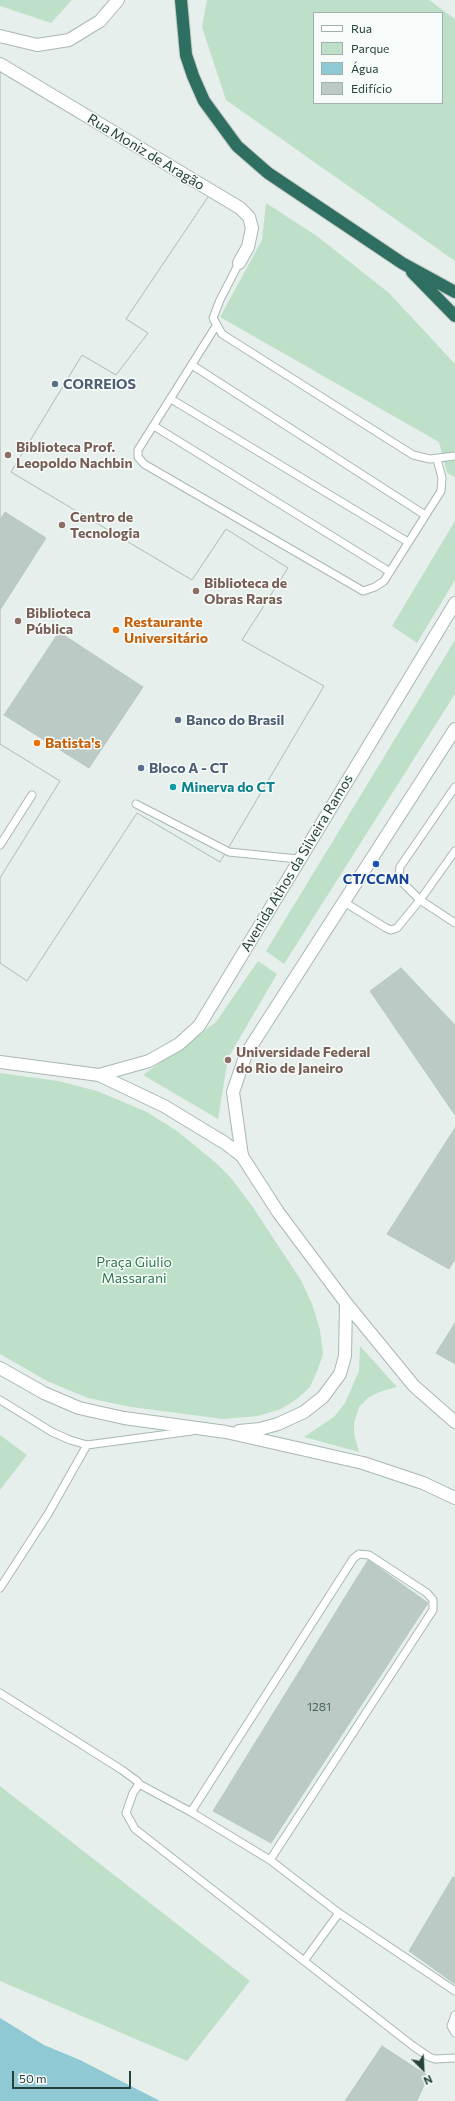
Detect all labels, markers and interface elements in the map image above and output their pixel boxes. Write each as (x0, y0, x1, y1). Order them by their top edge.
legend (313, 12, 443, 104)
text: Rua (351, 21, 372, 35)
text: Parque (351, 41, 389, 55)
text: Água (351, 61, 379, 75)
text: Edifício (351, 81, 392, 95)
street label: Rua Moniz de Aragão (84, 110, 208, 194)
place label: CORREIOS (63, 376, 136, 392)
marker: CORREIOS (50, 379, 60, 389)
place label: Biblioteca Prof. Leopoldo Nachbin (16, 439, 133, 472)
marker: Biblioteca Prof. Leopoldo Nachbin (3, 450, 13, 460)
place label: Centro de Tecnologia (70, 509, 140, 542)
marker: Centro de Tecnologia (57, 520, 67, 530)
place label: Biblioteca de Obras Raras (204, 575, 287, 608)
marker: Biblioteca de Obras Raras (191, 586, 201, 596)
place label: Biblioteca Pública (26, 605, 91, 638)
place label: Restaurante Universitário (124, 614, 208, 646)
marker: Biblioteca Pública (13, 616, 23, 626)
marker: Restaurante Universitário (111, 625, 121, 635)
place label: Banco do Brasil (186, 712, 284, 728)
marker: Banco do Brasil (173, 715, 183, 725)
place label: Batista's (45, 735, 101, 751)
marker: Batista's (32, 738, 42, 748)
place label: Bloco A - CT (149, 760, 228, 776)
marker: Bloco A - CT (136, 763, 146, 773)
street label: Avenida Athos da Silveira Ramos (237, 771, 357, 955)
place label: Minerva do CT (181, 779, 275, 795)
marker: Minerva do CT (168, 782, 178, 792)
marker: CT/CCMN (371, 859, 381, 869)
place label: CT/CCMN (343, 871, 409, 887)
place label: Universidade Federal do Rio de Janeiro (236, 1044, 370, 1076)
marker: Universidade Federal do Rio de Janeiro (223, 1055, 233, 1065)
park label: Praça Giulio Massarani (96, 1254, 172, 1286)
house number: 1281 (307, 1700, 331, 1714)
north arrow (403, 2049, 443, 2089)
scale bar (14, 2063, 133, 2089)
text: 50 m (19, 2071, 47, 2085)
text: N (422, 2073, 435, 2088)

